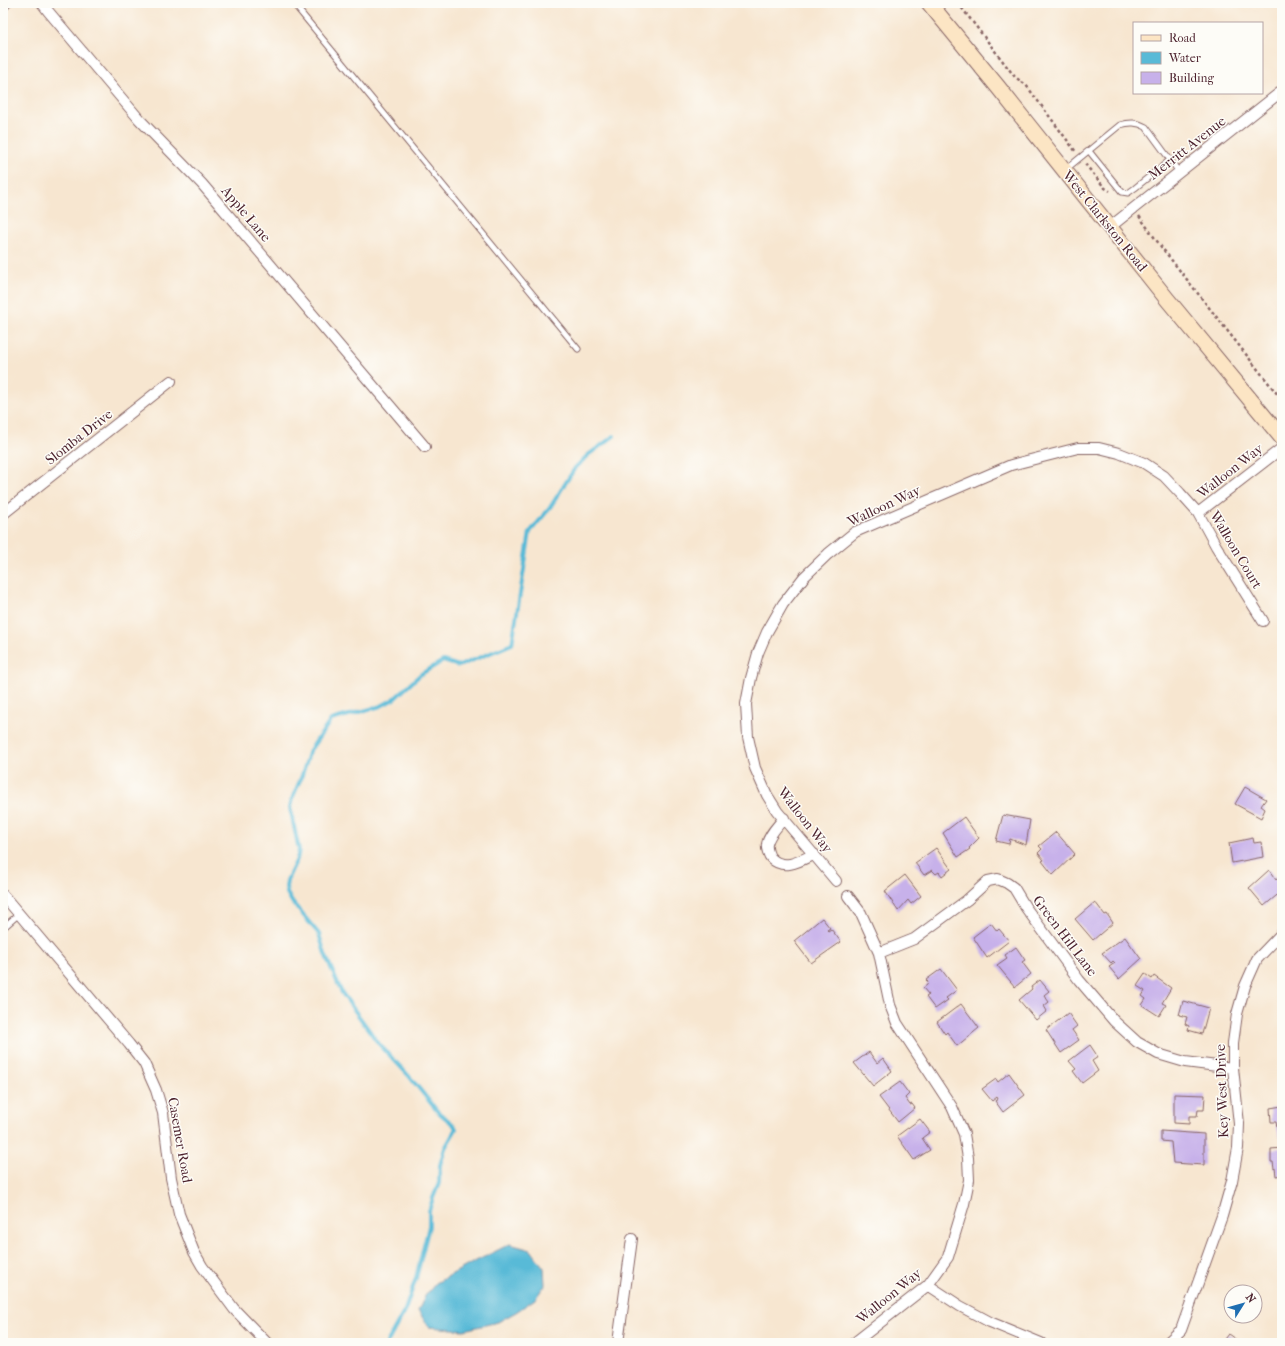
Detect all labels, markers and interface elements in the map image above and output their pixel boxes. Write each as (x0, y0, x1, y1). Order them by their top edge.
legend (1133, 22, 1263, 94)
text: Road (1169, 31, 1196, 45)
text: Water (1168, 51, 1202, 65)
text: Building (1169, 71, 1214, 85)
street label: Merritt Avenue (1145, 112, 1229, 184)
street label: West Clarkston Road (1058, 166, 1151, 275)
street label: Apple Lane (217, 182, 274, 245)
street label: Slomba Drive (42, 405, 116, 469)
street label: Walloon Way (1193, 440, 1267, 503)
street label: Walloon Way (844, 481, 924, 531)
street label: Walloon Court (1206, 507, 1266, 592)
street label: Walloon Way (773, 783, 836, 857)
street label: Green Hill Lane (1029, 892, 1101, 980)
street label: Key West Drive (1212, 1044, 1232, 1138)
street label: Casemer Road (164, 1096, 196, 1184)
street label: Walloon Way (852, 1264, 925, 1328)
north arrow (1223, 1284, 1263, 1324)
text: N (1243, 1291, 1259, 1306)

